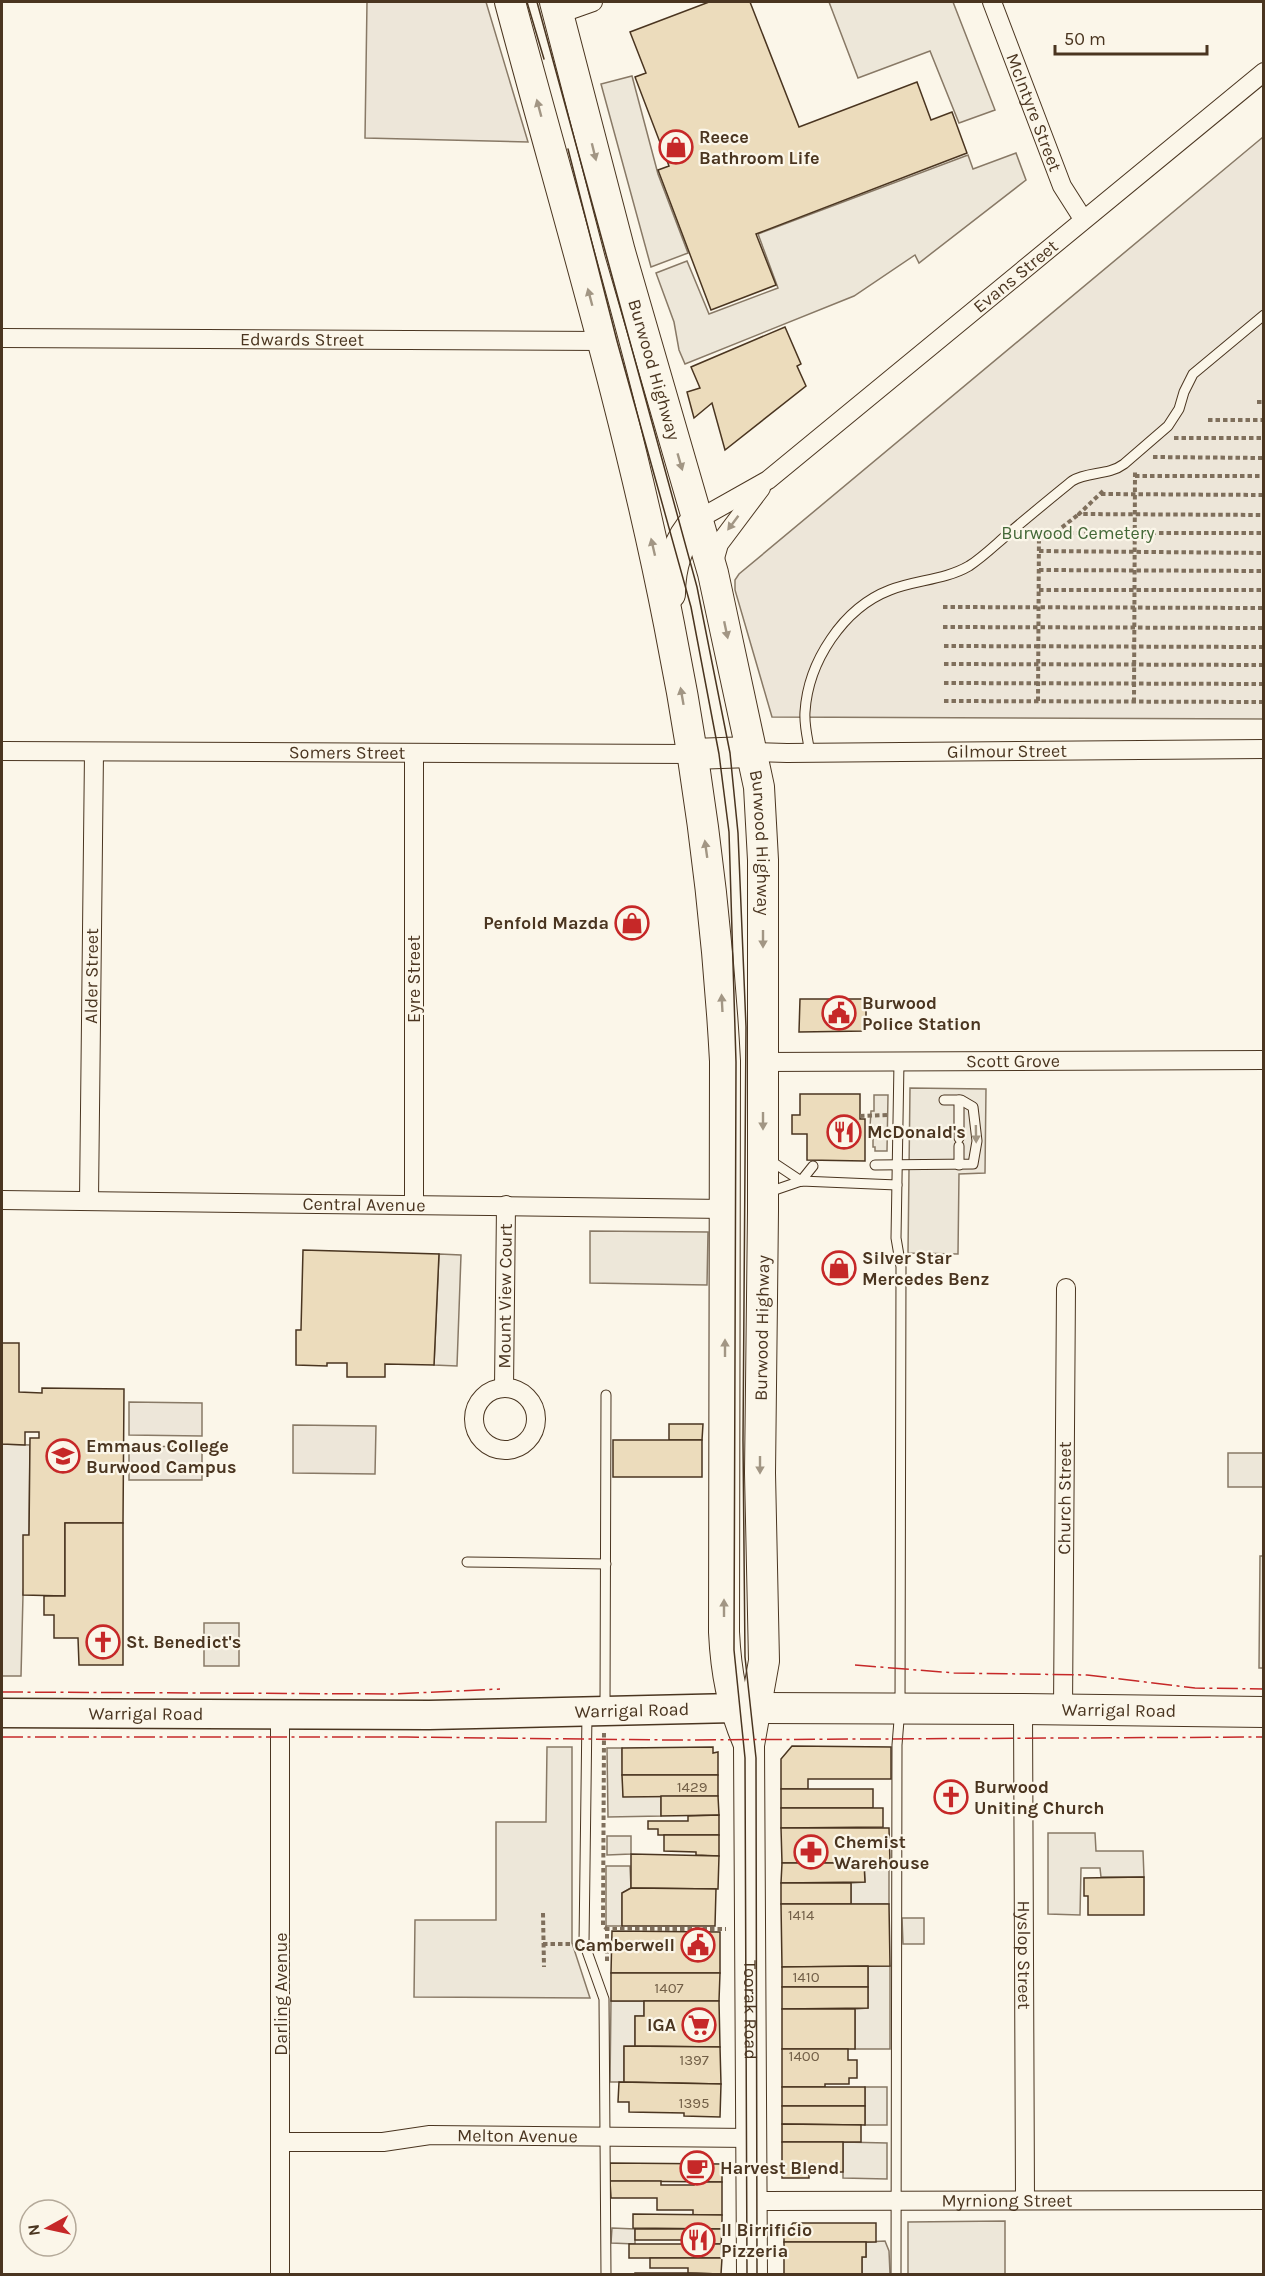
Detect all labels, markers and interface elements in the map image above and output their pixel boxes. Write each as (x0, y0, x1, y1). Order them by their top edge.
scale bar (1055, 18, 1206, 56)
text: 50 m (1064, 28, 1106, 50)
street label: McIntyre Street (1001, 50, 1067, 175)
one-way arrow (534, 99, 543, 117)
place label: Reece Bathroom Life (699, 126, 820, 169)
shop icon: Reece Bathroom Life (658, 129, 694, 165)
one-way arrow (590, 143, 599, 161)
street label: Evans Street (969, 235, 1063, 318)
one-way arrow (585, 287, 594, 305)
street label: Burwood Highway (623, 297, 685, 444)
street label: Edwards Street (240, 328, 364, 351)
one-way arrow (676, 453, 685, 471)
one-way arrow (728, 516, 740, 531)
park label: Burwood Cemetery (1001, 522, 1155, 544)
one-way arrow (647, 537, 657, 556)
one-way arrow (722, 621, 731, 640)
one-way arrow (678, 687, 687, 706)
street label: Gilmour Street (947, 740, 1067, 763)
street label: Somers Street (289, 741, 406, 764)
street label: Burwood Highway (745, 768, 774, 916)
one-way arrow (701, 839, 710, 858)
shop icon: Penfold Mazda (614, 905, 650, 941)
place label: Penfold Mazda (483, 912, 609, 934)
street label: Alder Street (80, 928, 103, 1024)
one-way arrow (758, 930, 768, 949)
street label: Eyre Street (403, 935, 425, 1023)
place label: Burwood Police Station (862, 992, 981, 1035)
one-way arrow (717, 994, 726, 1013)
public building icon: Burwood Police Station (821, 995, 857, 1031)
street label: Scott Grove (966, 1050, 1060, 1072)
one-way arrow (758, 1111, 768, 1130)
restaurant icon: McDonald's (826, 1114, 862, 1150)
place label: McDonald's (867, 1121, 966, 1143)
one-way arrow (971, 1125, 981, 1144)
street label: Central Avenue (302, 1193, 426, 1216)
street label: Mount View Court (493, 1223, 517, 1369)
place label: Silver Star Mercedes Benz (862, 1247, 989, 1290)
shop icon: Silver Star Mercedes Benz (821, 1250, 857, 1286)
street label: Burwood Highway (750, 1254, 774, 1401)
one-way arrow (720, 1339, 730, 1358)
place label: Emmaus College Burwood Campus (86, 1435, 236, 1478)
school or university icon: Emmaus College Burwood Campus (45, 1438, 81, 1474)
street label: Church Street (1053, 1441, 1076, 1555)
one-way arrow (755, 1456, 765, 1475)
one-way arrow (719, 1599, 729, 1618)
church icon: St. Benedict's (85, 1624, 121, 1660)
place label: St. Benedict's (126, 1631, 241, 1653)
street label: Warrigal Road (574, 1698, 690, 1723)
street label: Warrigal Road (1061, 1698, 1176, 1722)
street label: Warrigal Road (89, 1702, 203, 1725)
place label: Burwood Uniting Church (974, 1776, 1105, 1819)
house number: 1429 (677, 1778, 707, 1796)
church icon: Burwood Uniting Church (933, 1779, 969, 1815)
place label: Chemist Warehouse (834, 1831, 929, 1874)
pharmacy icon: Chemist Warehouse (793, 1834, 829, 1870)
street label: Hyslop Street (1013, 1900, 1035, 2010)
house number: 1414 (788, 1906, 815, 1924)
public building icon: Camberwell (680, 1927, 716, 1963)
street label: Darling Avenue (270, 1932, 292, 2056)
place label: Camberwell (574, 1934, 675, 1956)
street label: Toorak Road (739, 1960, 762, 2060)
house number: 1410 (792, 1968, 820, 1986)
house number: 1407 (654, 1979, 684, 1997)
supermarket icon: IGA (681, 2007, 717, 2043)
place label: IGA (647, 2014, 676, 2036)
house number: 1400 (788, 2047, 820, 2065)
house number: 1397 (679, 2051, 709, 2069)
house number: 1395 (679, 2094, 709, 2112)
street label: Melton Avenue (457, 2124, 578, 2147)
cafe icon: Harvest Blend (679, 2150, 715, 2186)
place label: Harvest Blend (720, 2157, 839, 2179)
street label: Myrniong Street (941, 2189, 1073, 2212)
north arrow (18, 2198, 78, 2258)
place label: Il Birrificio Pizzeria (721, 2219, 812, 2262)
restaurant icon: Il Birrificio Pizzeria (680, 2222, 716, 2258)
text: N (23, 2223, 44, 2237)

